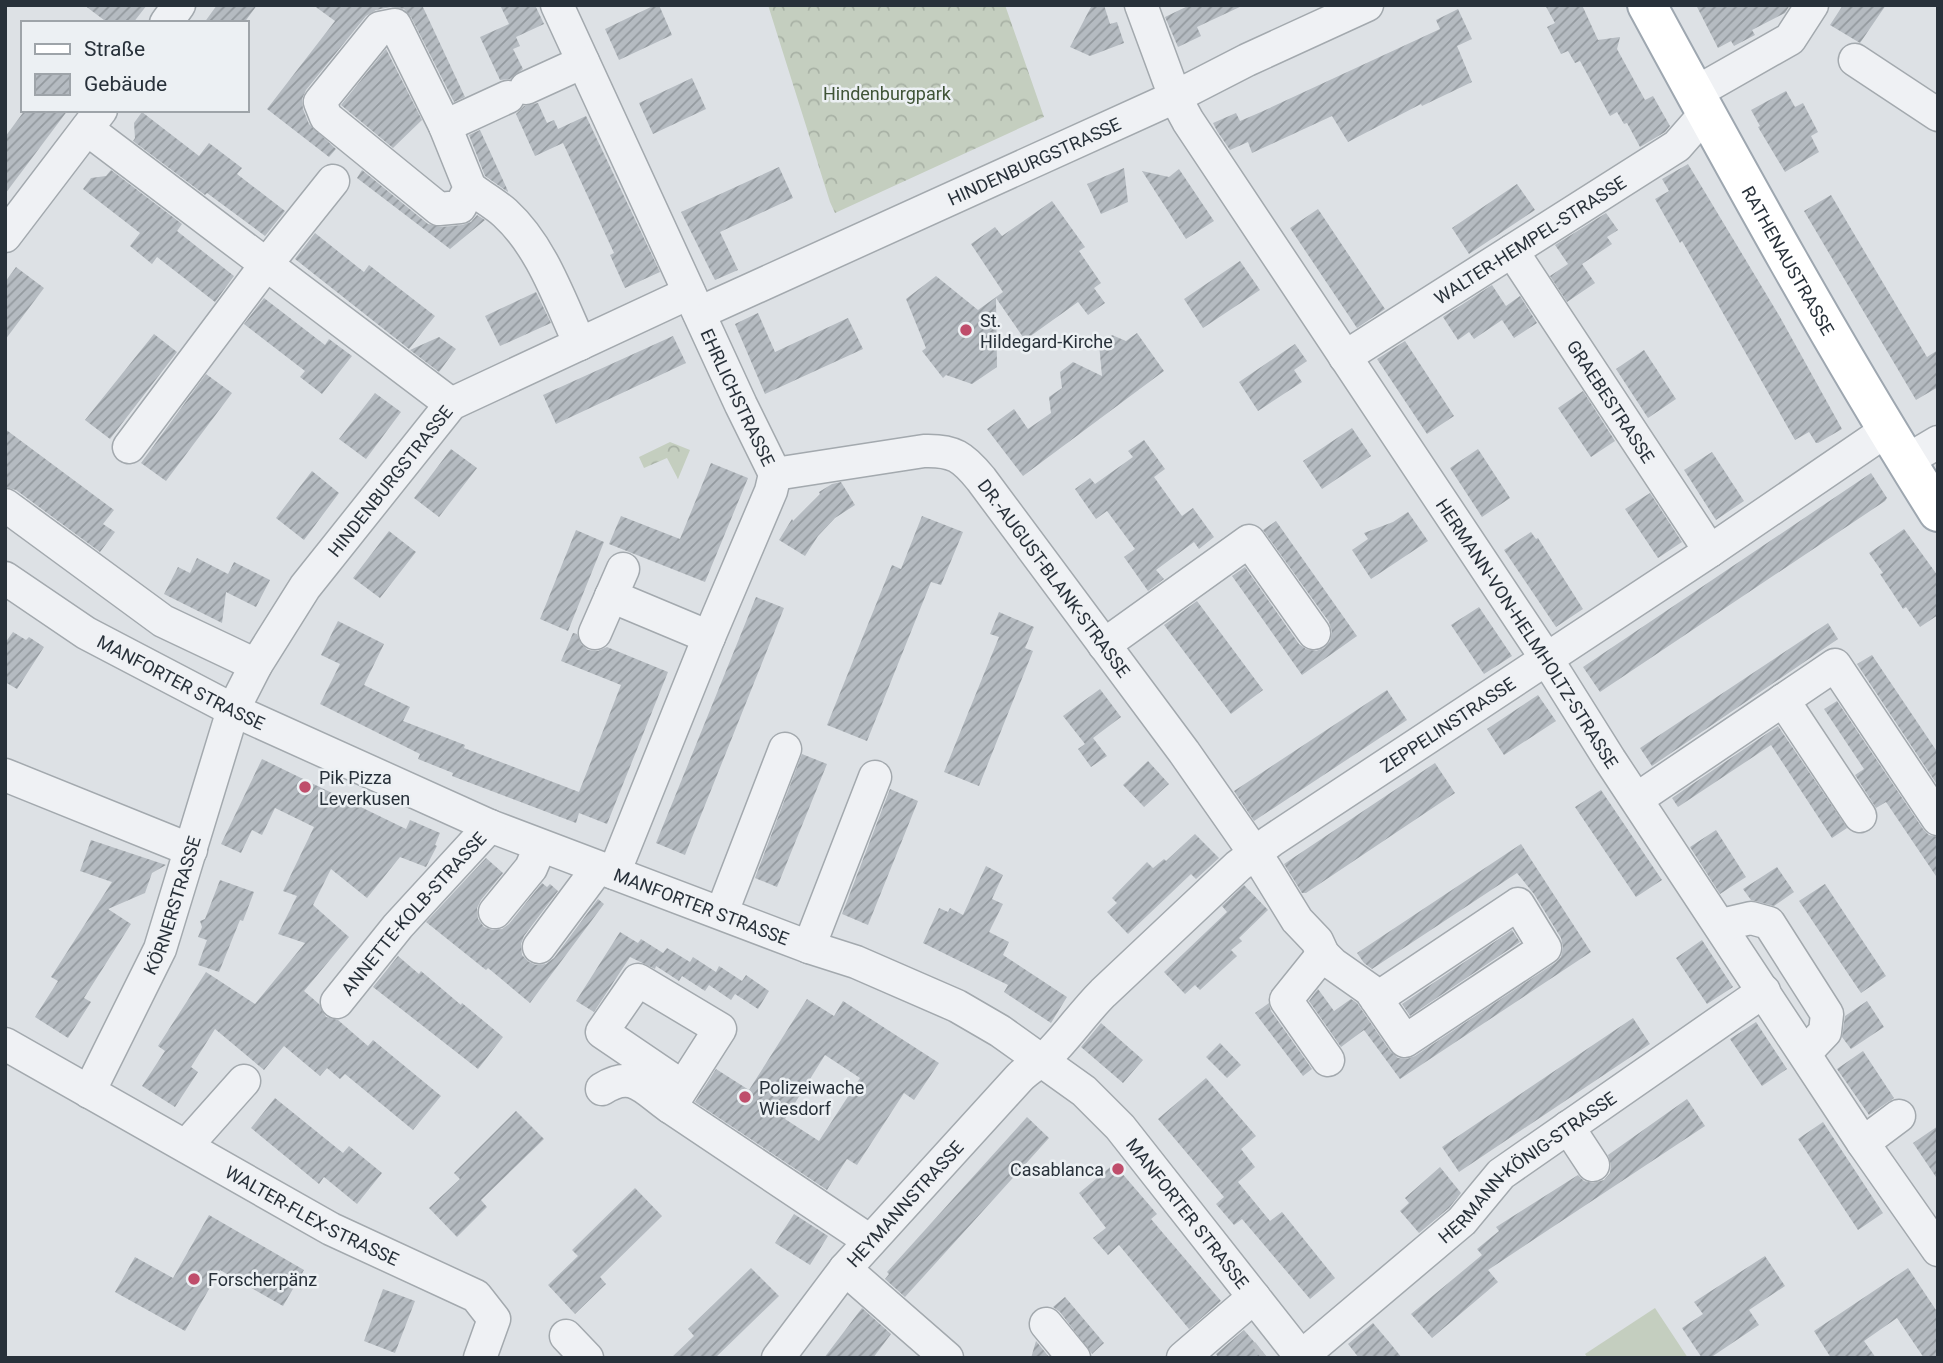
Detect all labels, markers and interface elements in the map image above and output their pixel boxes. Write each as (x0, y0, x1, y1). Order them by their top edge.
legend (21, 21, 248, 112)
text: Straße (84, 37, 145, 61)
text: Gebäude (84, 72, 167, 96)
park label: Hindenburgpark (823, 83, 952, 104)
street label: HINDENBURGSTRASSE (944, 113, 1124, 209)
street label: WALTER-HEMPEL-STRASSE (1430, 171, 1629, 308)
street label: RATHENAUSTRASSE (1738, 182, 1839, 339)
place label: St. Hildegard-Kirche (980, 310, 1113, 352)
marker: St. Hildegard-Kirche (958, 322, 974, 338)
street label: EHRLICHSTRASSE (697, 325, 780, 469)
street label: GRAEBESTRASSE (1563, 336, 1659, 467)
street label: HINDENBURGSTRASSE (323, 401, 456, 561)
street label: DR.-AUGUST-BLANK-STRASSE (974, 475, 1135, 681)
street label: HERMANN-VON-HELMHOLTZ-STRASSE (1432, 494, 1623, 772)
street label: MANFORTER STRASSE (94, 630, 268, 734)
street label: ZEPPELINSTRASSE (1376, 672, 1519, 777)
place label: Pik Pizza Leverkusen (319, 767, 410, 809)
marker: Pik Pizza Leverkusen (297, 779, 313, 795)
street label: ANNETTE-KOLB-STRASSE (336, 827, 490, 999)
street label: KÖRNERSTRASSE (139, 833, 204, 978)
street label: MANFORTER STRASSE (611, 863, 792, 949)
place label: Polizeiwache Wiesdorf (759, 1077, 864, 1119)
street label: HERMANN-KÖNIG-STRASSE (1434, 1087, 1620, 1247)
marker: Polizeiwache Wiesdorf (737, 1089, 753, 1105)
street label: MANFORTER STRASSE (1122, 1134, 1254, 1293)
street label: HEYMANNSTRASSE (842, 1136, 967, 1271)
place label: Casablanca (1010, 1159, 1104, 1180)
street label: WALTER-FLEX-STRASSE (222, 1161, 402, 1270)
marker: Casablanca (1110, 1161, 1126, 1177)
place label: Forscherpänz (208, 1269, 317, 1290)
marker: Forscherpänz (186, 1271, 202, 1287)

